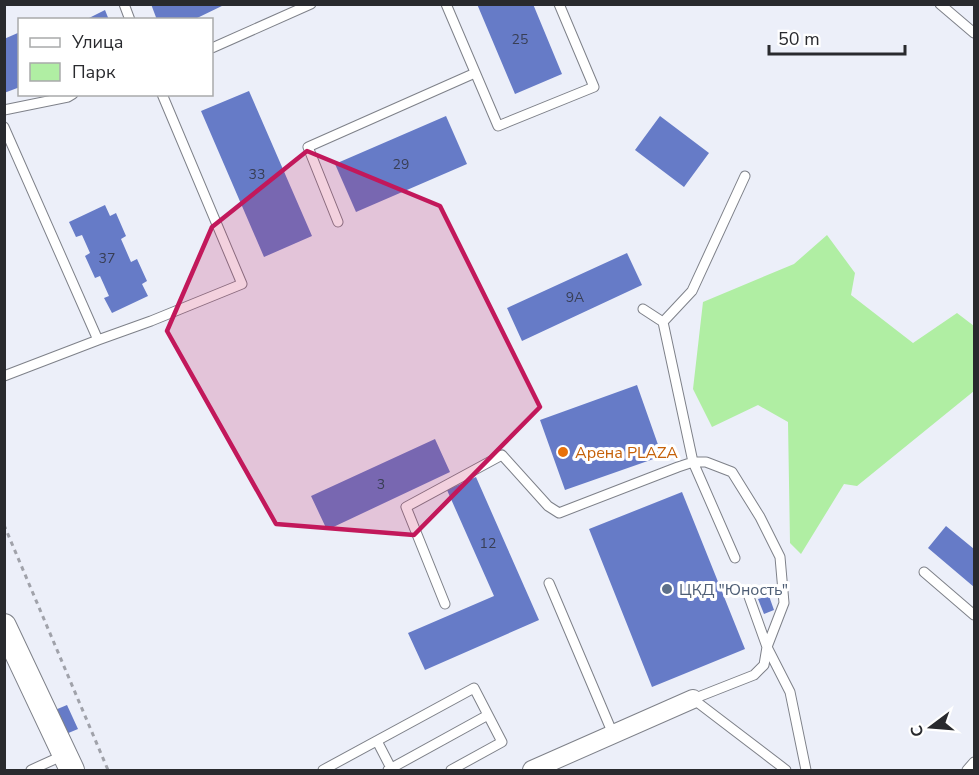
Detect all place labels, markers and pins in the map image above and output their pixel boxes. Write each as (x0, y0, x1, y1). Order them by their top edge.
place label: Арена PLAZA (575, 442, 678, 464)
marker: Арена PLAZA (556, 445, 570, 459)
place label: ЦКД "Юность" (679, 579, 788, 601)
marker: ЦКД "Юность" (660, 582, 674, 596)

